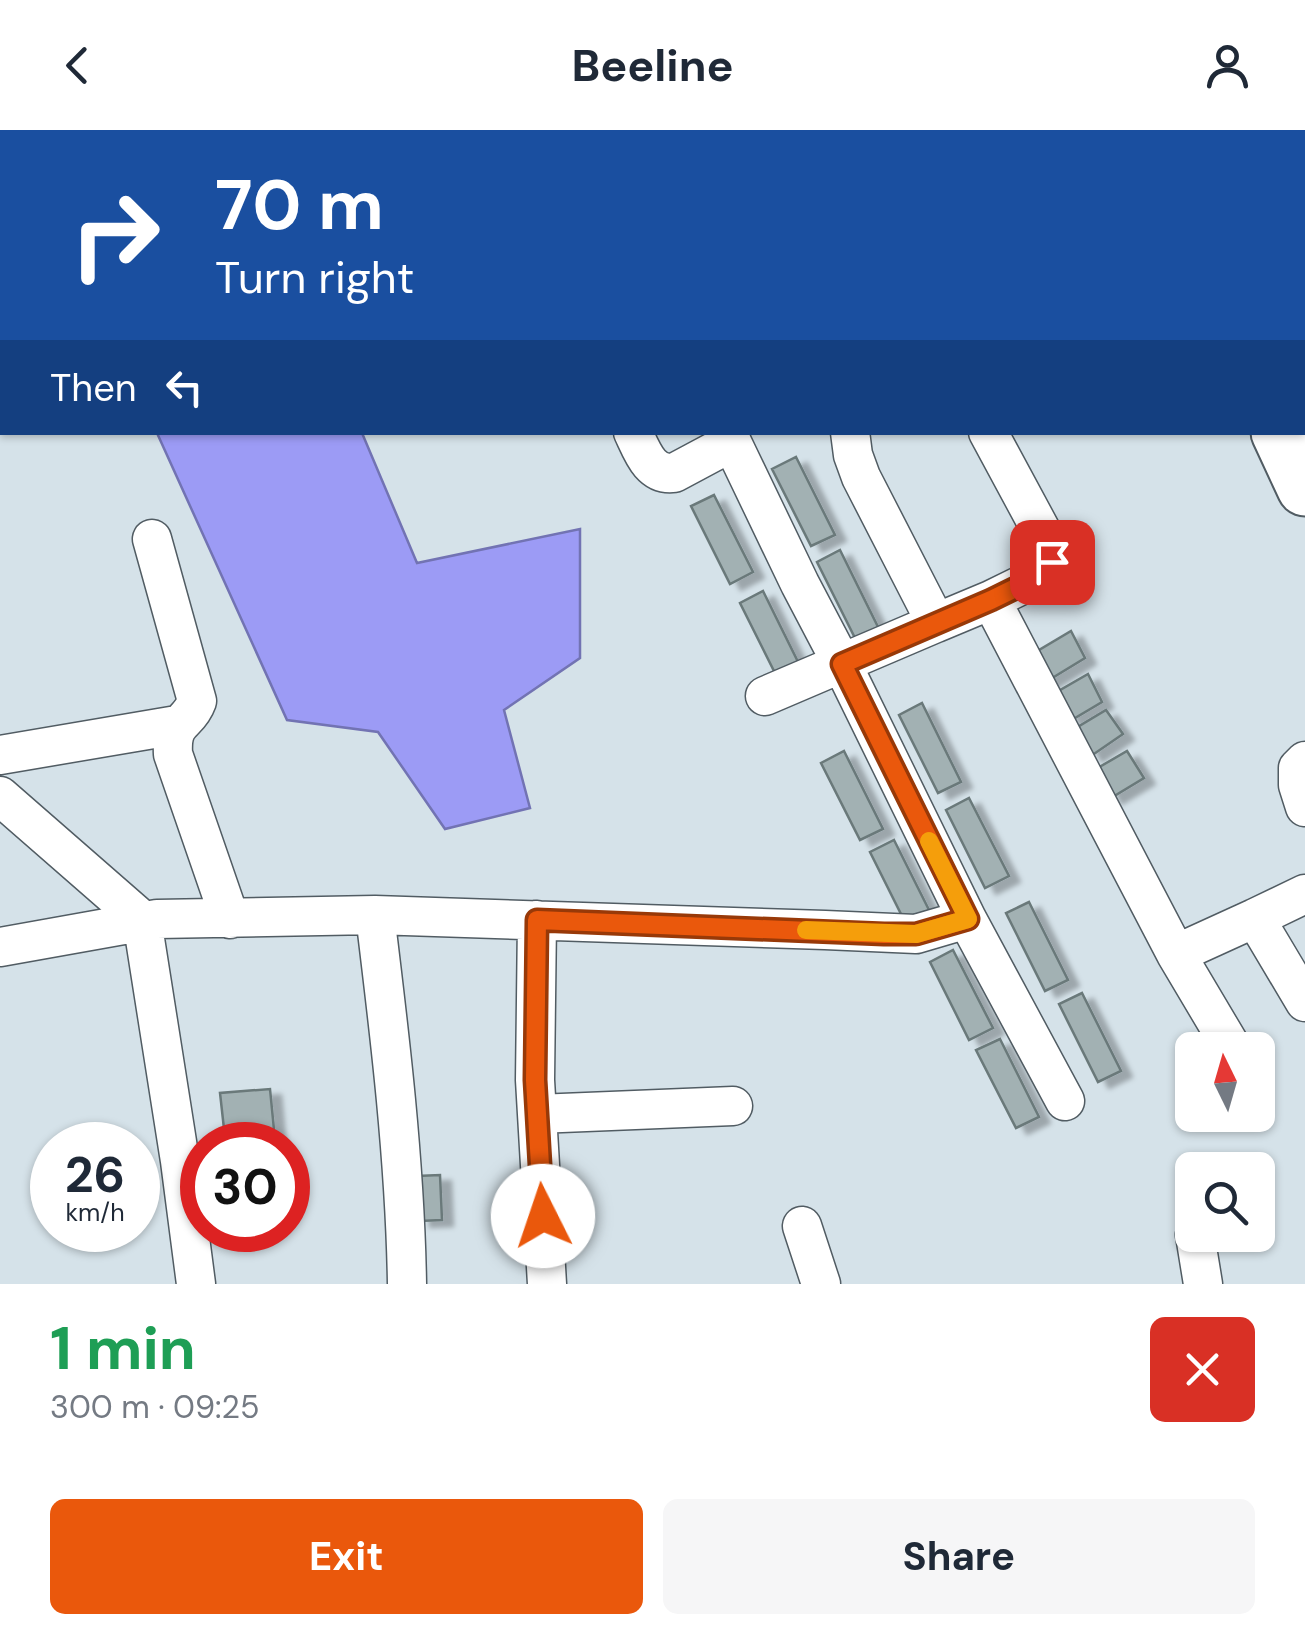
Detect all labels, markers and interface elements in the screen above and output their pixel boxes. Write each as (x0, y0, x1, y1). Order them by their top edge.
text: Beeline (571, 36, 734, 95)
icon: back (50, 38, 105, 93)
icon: person (1200, 38, 1255, 93)
text: 70 m (215, 160, 384, 251)
icon: right (50, 170, 180, 300)
text: Turn right (215, 248, 414, 307)
icon: left (157, 360, 212, 415)
text: Then (50, 363, 137, 413)
pin (1010, 520, 1095, 605)
icon: arrive (1025, 535, 1080, 590)
north arrow (1175, 1032, 1275, 1132)
map controls (1175, 1032, 1275, 1252)
speed limit sign: 30 (180, 1122, 310, 1252)
text: 26 (65, 1142, 125, 1208)
button: search (1175, 1152, 1275, 1252)
position arrow (491, 1164, 595, 1268)
text: km/h (65, 1196, 125, 1229)
text: 1 min (50, 1309, 196, 1388)
button: close (1150, 1317, 1255, 1422)
text: 300 m · 09:25 (50, 1386, 259, 1428)
button: Exit (50, 1499, 643, 1614)
button: Share (663, 1499, 1255, 1614)

